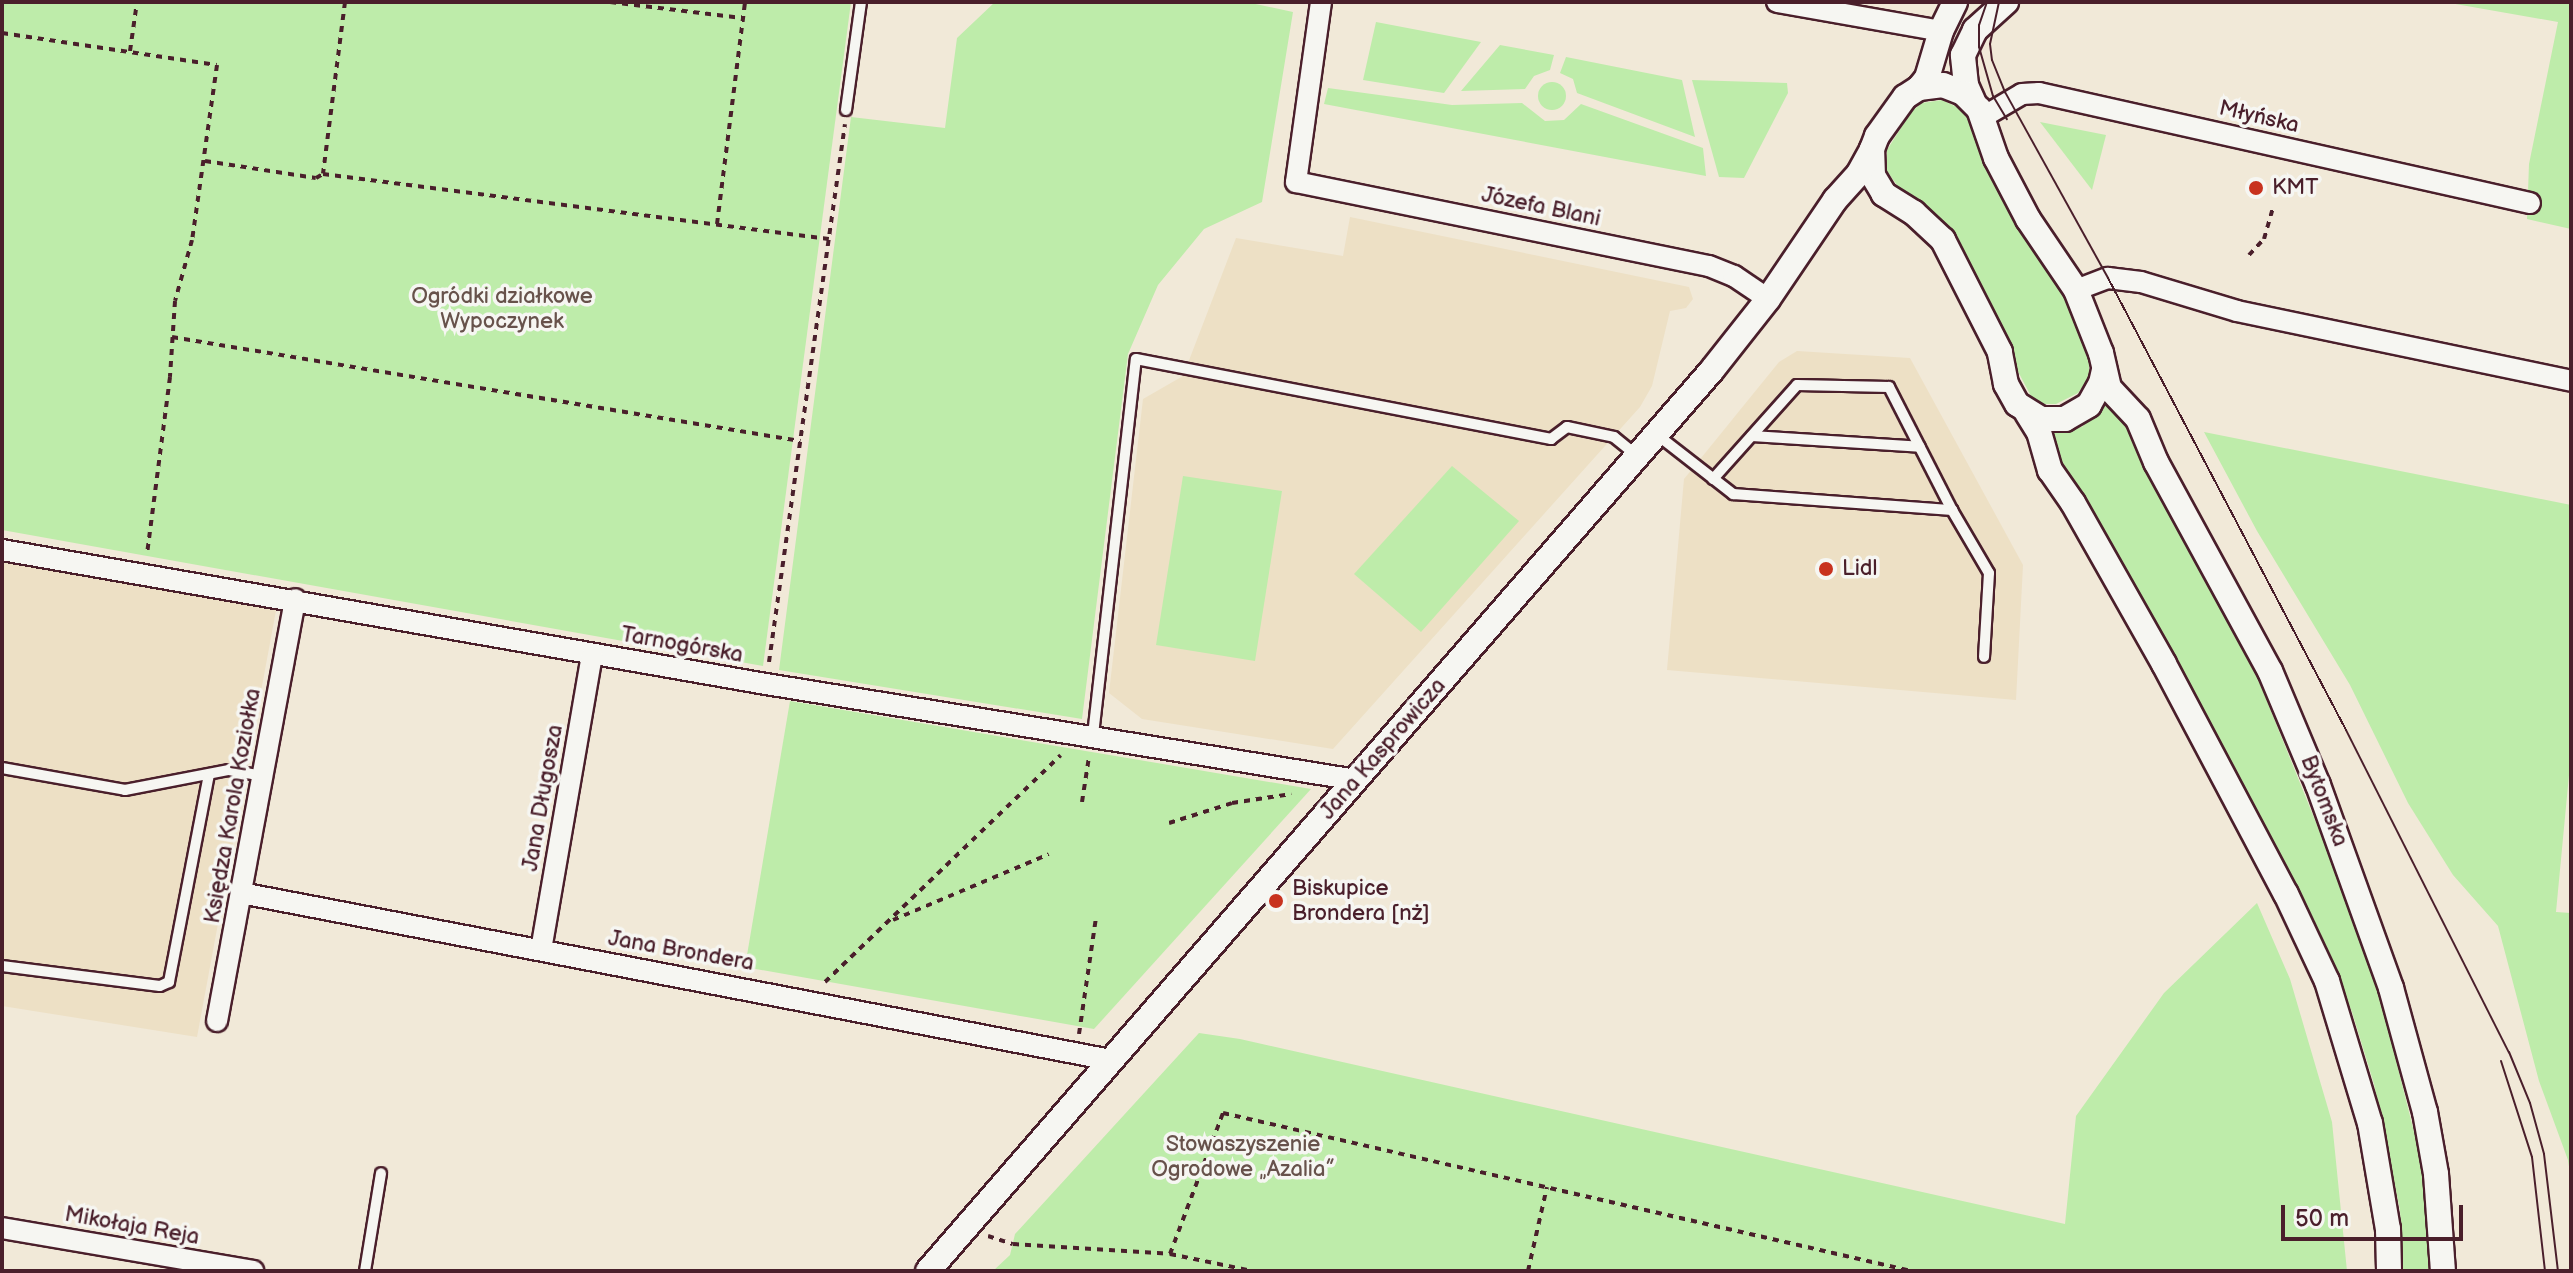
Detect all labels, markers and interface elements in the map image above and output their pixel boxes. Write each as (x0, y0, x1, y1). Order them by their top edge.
street label: Młyńska (2216, 95, 2302, 139)
place label: KMT (2272, 175, 2318, 201)
marker: KMT (2247, 179, 2265, 197)
street label: Józefa Blani (1479, 182, 1603, 232)
park label: Ogródki działkowe Wypoczynek (411, 283, 593, 334)
place label: Lidl (1842, 556, 1877, 582)
marker: Lidl (1817, 560, 1835, 578)
street label: Tarnogórska (619, 621, 745, 669)
street label: Jana Kasprowicza (1314, 673, 1452, 825)
street label: Księdza Karola Koziołka (199, 686, 267, 926)
street label: Jana Długosza (517, 723, 569, 873)
street label: Bytomska (2295, 752, 2353, 850)
place label: Biskupice Brondera [nż] (1292, 875, 1430, 926)
marker: Biskupice Brondera [nż] (1267, 892, 1285, 910)
street label: Jana Brondera (606, 925, 756, 977)
park label: Stowaszyszenie Ogrodowe „Azalia” (1151, 1131, 1335, 1182)
scale bar (2285, 1189, 2467, 1239)
street label: Mikołaja Reja (63, 1201, 201, 1251)
text: 50 m (2295, 1204, 2349, 1233)

